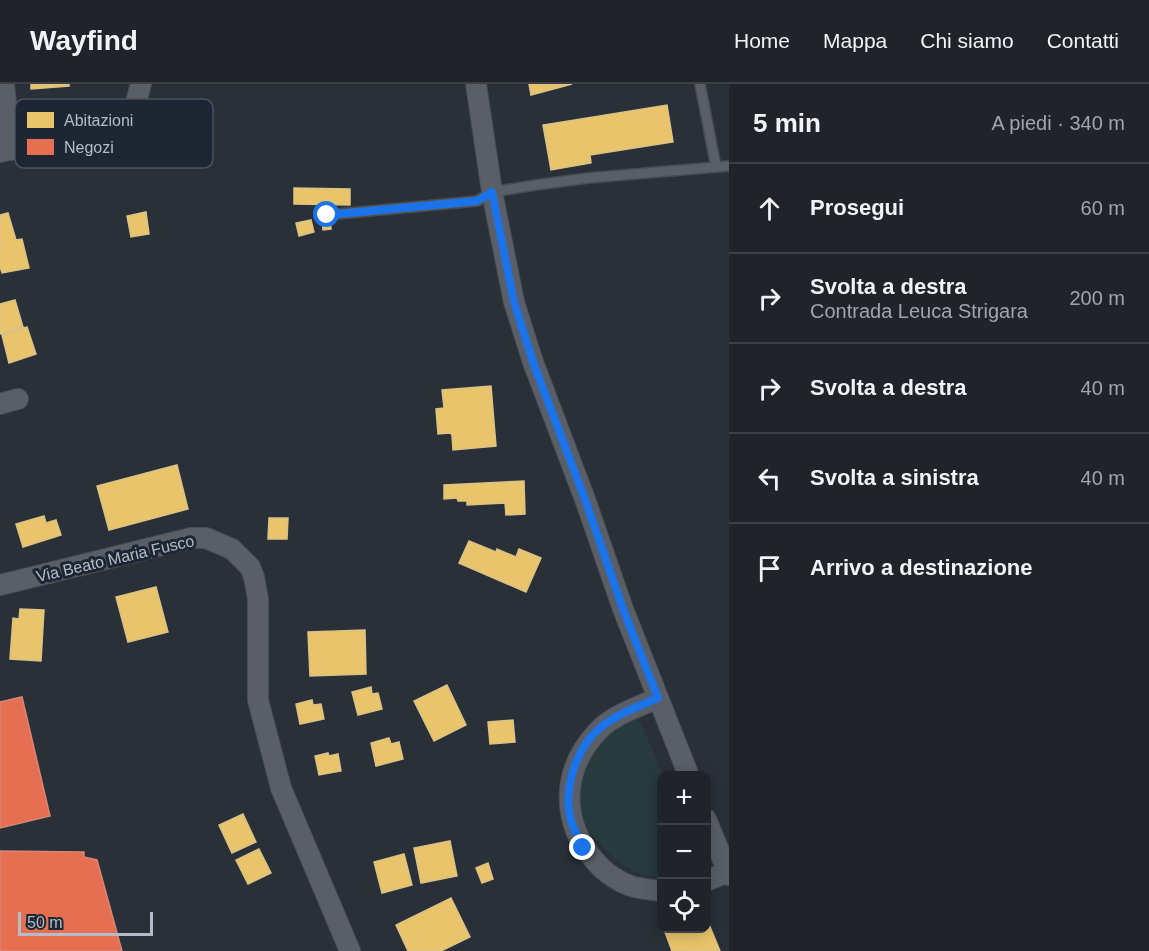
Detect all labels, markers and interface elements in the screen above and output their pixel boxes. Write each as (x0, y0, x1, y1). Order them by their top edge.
text: Wayfind (30, 25, 138, 56)
text: Home (734, 29, 790, 52)
text: Mappa (823, 29, 887, 52)
text: Chi siamo (920, 29, 1014, 52)
text: Contatti (1047, 29, 1119, 52)
legend (15, 99, 213, 168)
text: 5 min (753, 108, 821, 138)
text: Abitazioni (64, 112, 133, 129)
text: A piedi · 340 m (992, 112, 1125, 134)
text: Negozi (64, 139, 114, 156)
icon: ahead (753, 192, 786, 225)
text: Prosegui (810, 195, 904, 220)
text: 60 m (1081, 197, 1125, 219)
route start (313, 201, 339, 227)
text: Svolta a destra (810, 274, 967, 299)
icon: right (753, 282, 786, 315)
text: 200 m (1069, 287, 1125, 309)
text: Contrada Leuca Strigara (810, 300, 1028, 322)
icon: right (753, 372, 786, 405)
text: Svolta a destra (810, 375, 967, 400)
text: 40 m (1081, 377, 1125, 399)
icon: left (753, 462, 786, 495)
text: Svolta a sinistra (810, 465, 979, 490)
text: 40 m (1081, 467, 1125, 489)
street label: Via Beato Maria Fusco (34, 532, 196, 585)
icon: arrive (753, 552, 786, 585)
text: Arrivo a destinazione (810, 555, 1033, 580)
map controls (657, 771, 711, 933)
button: + (657, 771, 711, 825)
button: − (657, 825, 711, 879)
route end (569, 834, 595, 860)
button: locate (657, 879, 711, 933)
scale bar (18, 909, 153, 936)
text: 50 m (27, 914, 63, 931)

